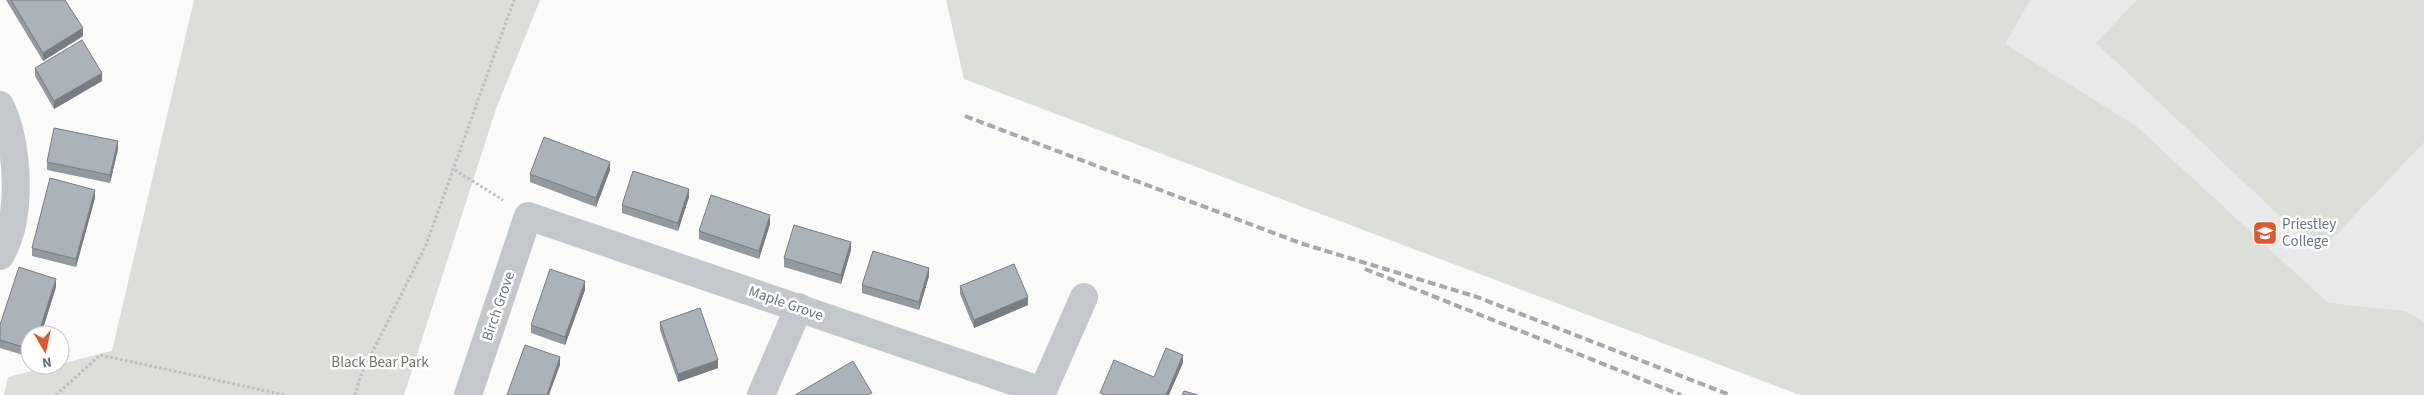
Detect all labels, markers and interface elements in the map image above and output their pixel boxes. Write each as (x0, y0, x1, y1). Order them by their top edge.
place label: Priestley College (2282, 214, 2336, 252)
school or university icon: Priestley College (2252, 220, 2278, 246)
street label: Birch Grove (477, 269, 520, 344)
street label: Maple Grove (746, 281, 826, 326)
north arrow (20, 325, 70, 375)
text: N (41, 351, 53, 372)
park label: Black Bear Park (331, 352, 429, 373)

